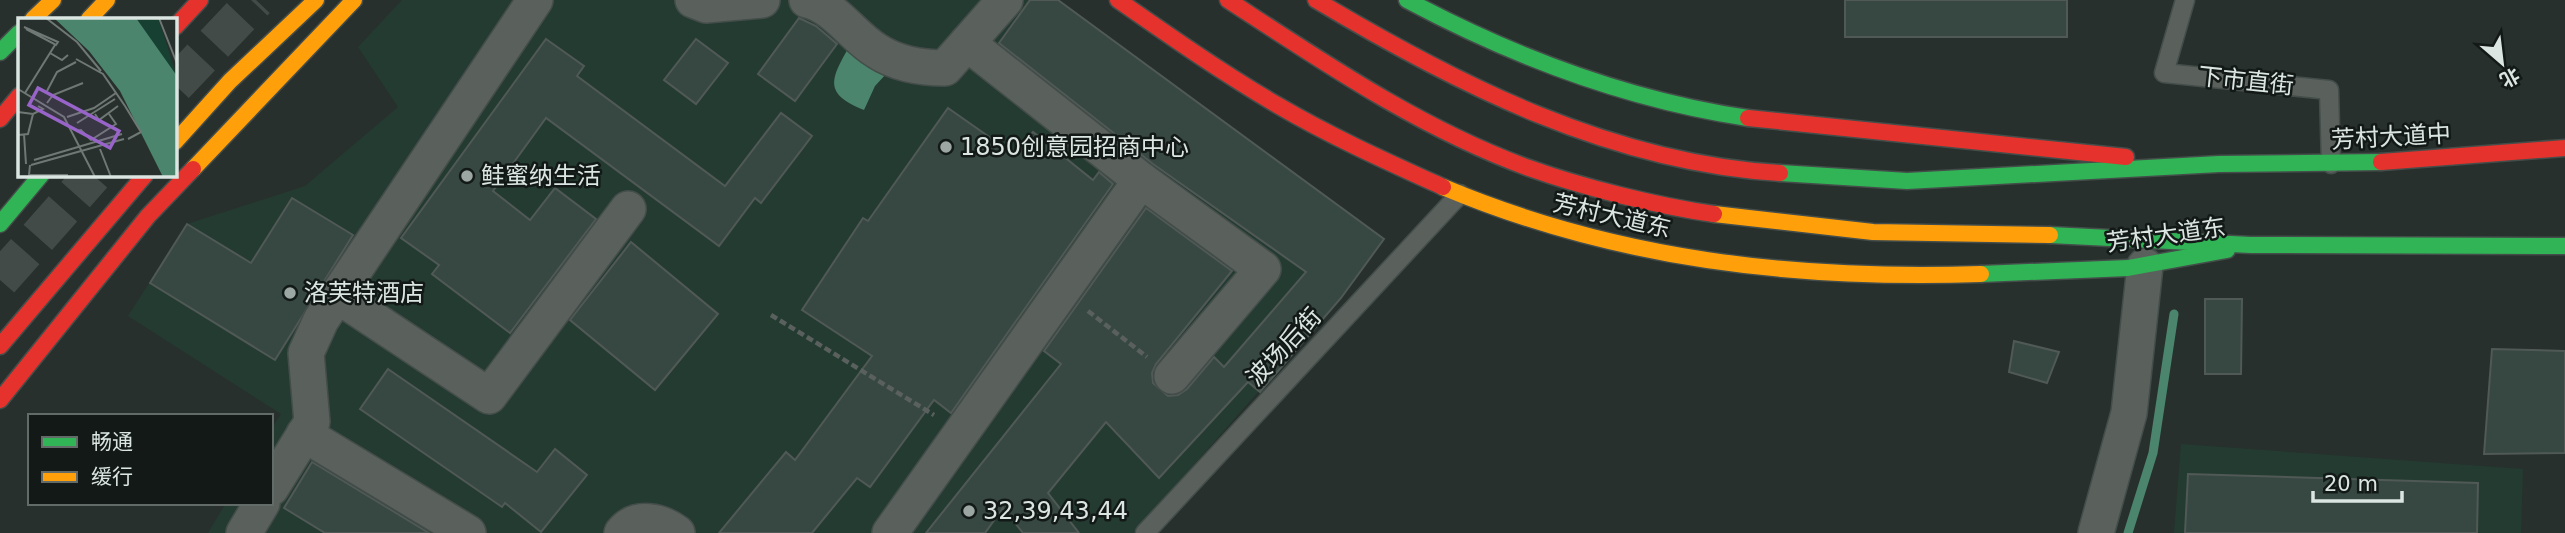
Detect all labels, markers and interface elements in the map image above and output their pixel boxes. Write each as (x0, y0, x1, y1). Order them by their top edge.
inset map (18, 18, 177, 177)
north arrow (2467, 28, 2537, 98)
street label: 下市直街 (2197, 62, 2295, 100)
text: 北 (2496, 64, 2524, 92)
street label: 芳村大道中 (2330, 120, 2452, 154)
place label: 1850创意园招商中心 (960, 133, 1189, 161)
marker: 1850创意园招商中心 (938, 139, 954, 155)
place label: 鲑蜜纳生活 (481, 162, 601, 190)
marker: 鲑蜜纳生活 (459, 168, 475, 184)
street label: 芳村大道东 (1550, 189, 1674, 243)
street label: 芳村大道东 (2105, 213, 2227, 257)
place label: 洛芙特酒店 (304, 279, 424, 307)
marker: 洛芙特酒店 (282, 285, 298, 301)
street label: 波场后街 (1241, 302, 1327, 392)
legend (28, 414, 273, 505)
text: 畅通 (91, 430, 133, 454)
scale bar (2313, 460, 2402, 504)
text: 缓行 (91, 465, 133, 489)
text: 20 m (2324, 472, 2378, 496)
place label: 32,39,43,44 (983, 497, 1128, 525)
marker: 32,39,43,44 (961, 503, 977, 519)

